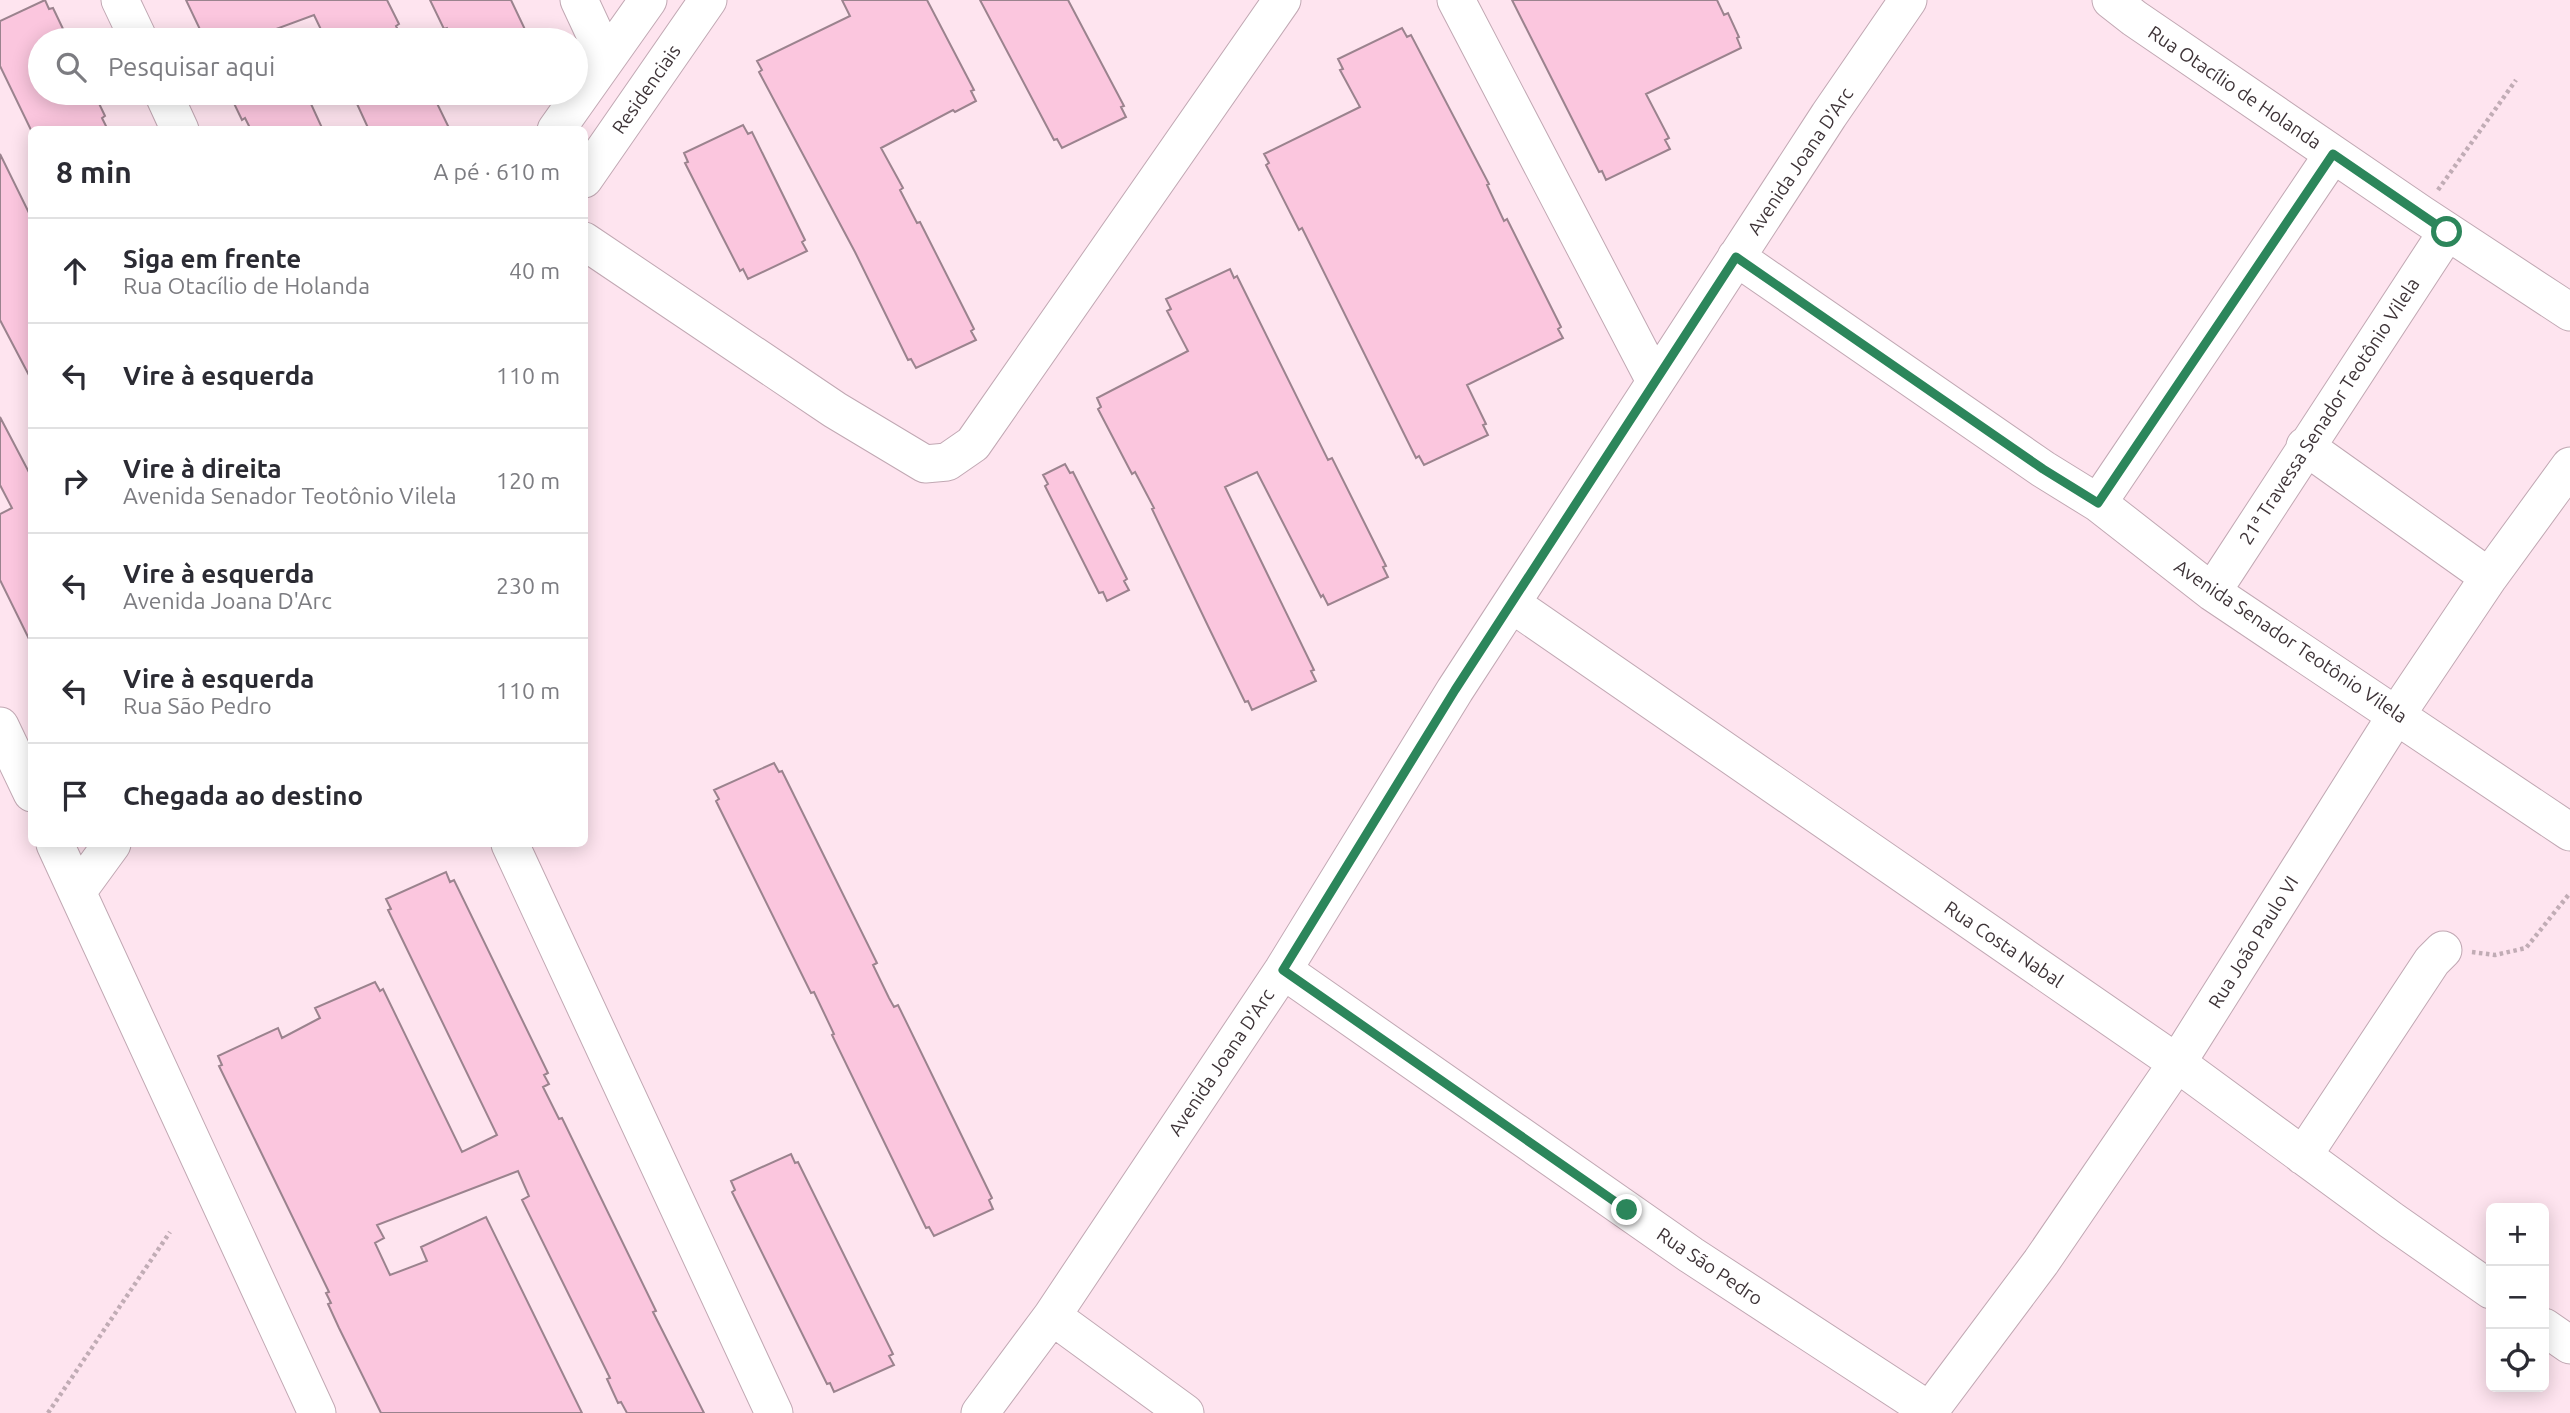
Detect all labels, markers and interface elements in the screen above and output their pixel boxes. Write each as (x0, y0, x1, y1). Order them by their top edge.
street label: Rua Otacílio de Holanda (2144, 21, 2326, 153)
search box (28, 28, 588, 105)
street label: Residenciais (607, 40, 685, 138)
icon: search (52, 48, 90, 86)
text: Pesquisar aqui (108, 52, 275, 81)
street label: Avenida Joana D'Arc (1743, 83, 1857, 239)
text: 8 min (56, 155, 132, 189)
text: A pé · 610 m (433, 159, 560, 184)
route start (2431, 216, 2462, 247)
text: Siga em frente (123, 244, 301, 273)
icon: ahead (56, 252, 94, 290)
text: 40 m (509, 258, 560, 283)
text: Rua Otacílio de Holanda (123, 273, 370, 298)
street label: 21ª Travessa Senador Teotônio Vilela (2234, 274, 2424, 548)
icon: left (56, 357, 94, 395)
text: Vire à esquerda (123, 361, 314, 390)
text: 110 m (496, 363, 560, 388)
text: Vire à direita (123, 454, 282, 483)
icon: right (56, 462, 94, 500)
text: 120 m (496, 468, 560, 493)
text: Avenida Senador Teotônio Vilela (123, 483, 457, 508)
street label: Avenida Senador Teotônio Vilela (2171, 555, 2411, 727)
text: Vire à esquerda (123, 559, 314, 588)
icon: left (56, 567, 94, 605)
text: 230 m (496, 573, 560, 598)
text: Avenida Joana D'Arc (123, 588, 332, 613)
text: Vire à esquerda (123, 664, 314, 693)
icon: left (56, 672, 94, 710)
text: 110 m (496, 678, 560, 703)
text: Rua São Pedro (123, 693, 272, 718)
icon: arrive (56, 777, 94, 815)
text: Chegada ao destino (123, 781, 363, 810)
street label: Rua João Paulo VI (2203, 872, 2303, 1012)
street label: Rua Costa Nabal (1940, 896, 2068, 992)
street label: Avenida Joana D'Arc (1164, 984, 1278, 1140)
route end (1611, 1194, 1642, 1225)
map controls (2486, 1203, 2549, 1392)
button: + (2486, 1203, 2549, 1266)
street label: Rua São Pedro (1653, 1223, 1767, 1309)
button: − (2486, 1266, 2549, 1329)
button: locate (2486, 1329, 2549, 1392)

